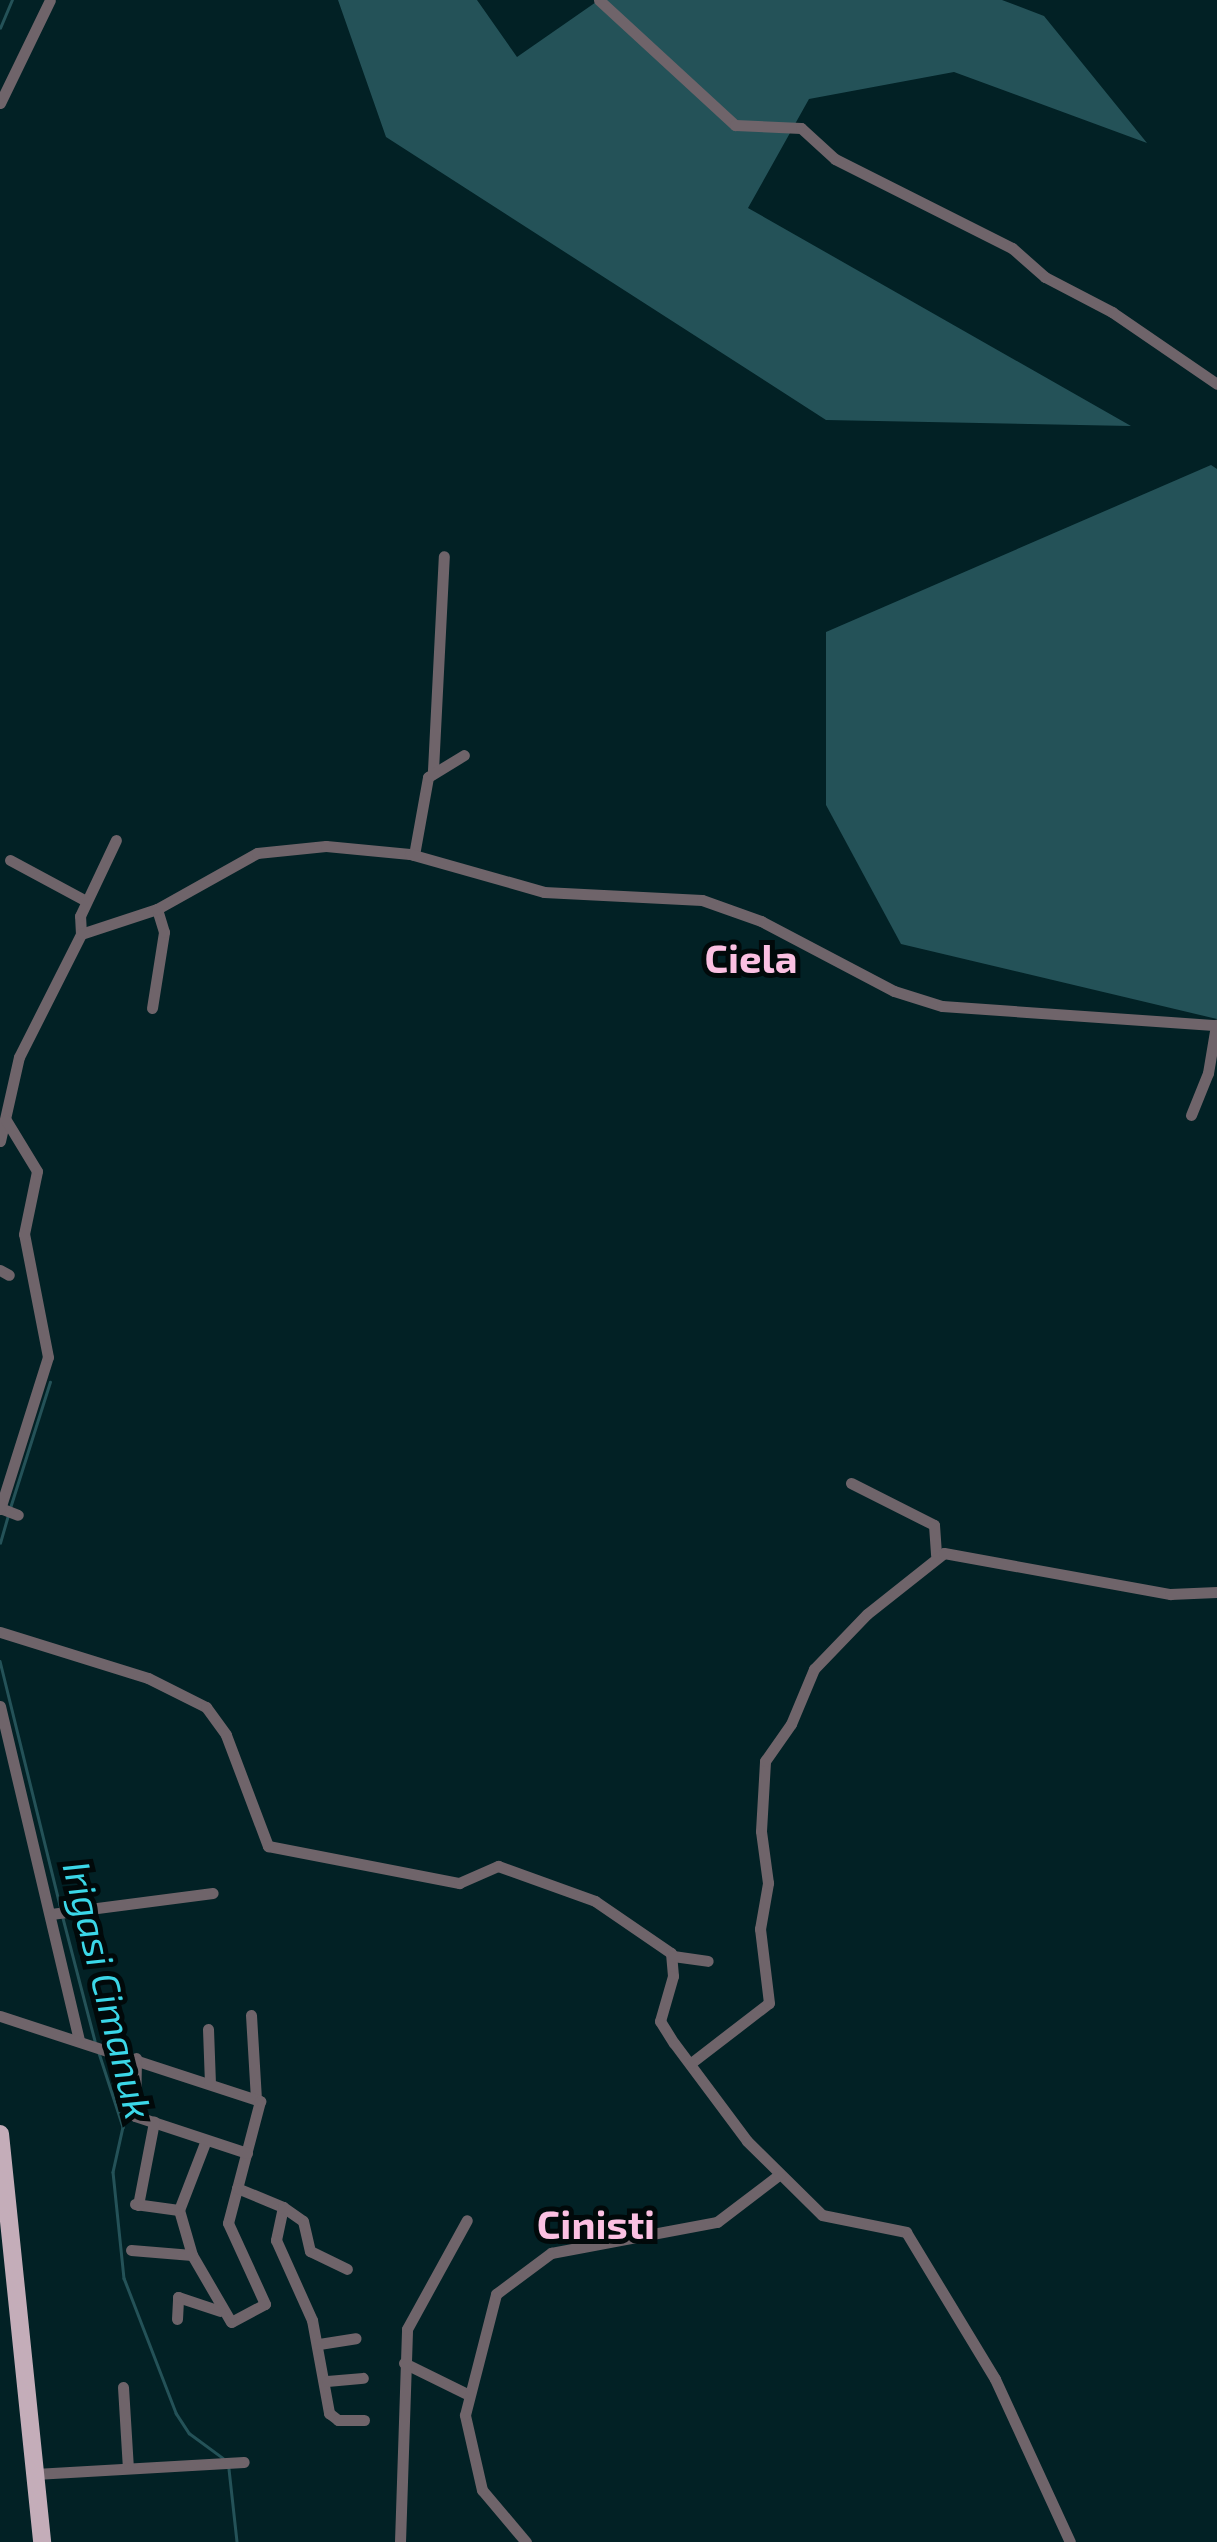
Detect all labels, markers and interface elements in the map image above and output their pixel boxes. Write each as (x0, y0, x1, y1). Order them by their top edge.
district label: Ciela (704, 933, 798, 981)
water label: Irigasi Cimanuk (54, 1856, 162, 2124)
district label: Cinisti (537, 2199, 655, 2247)

